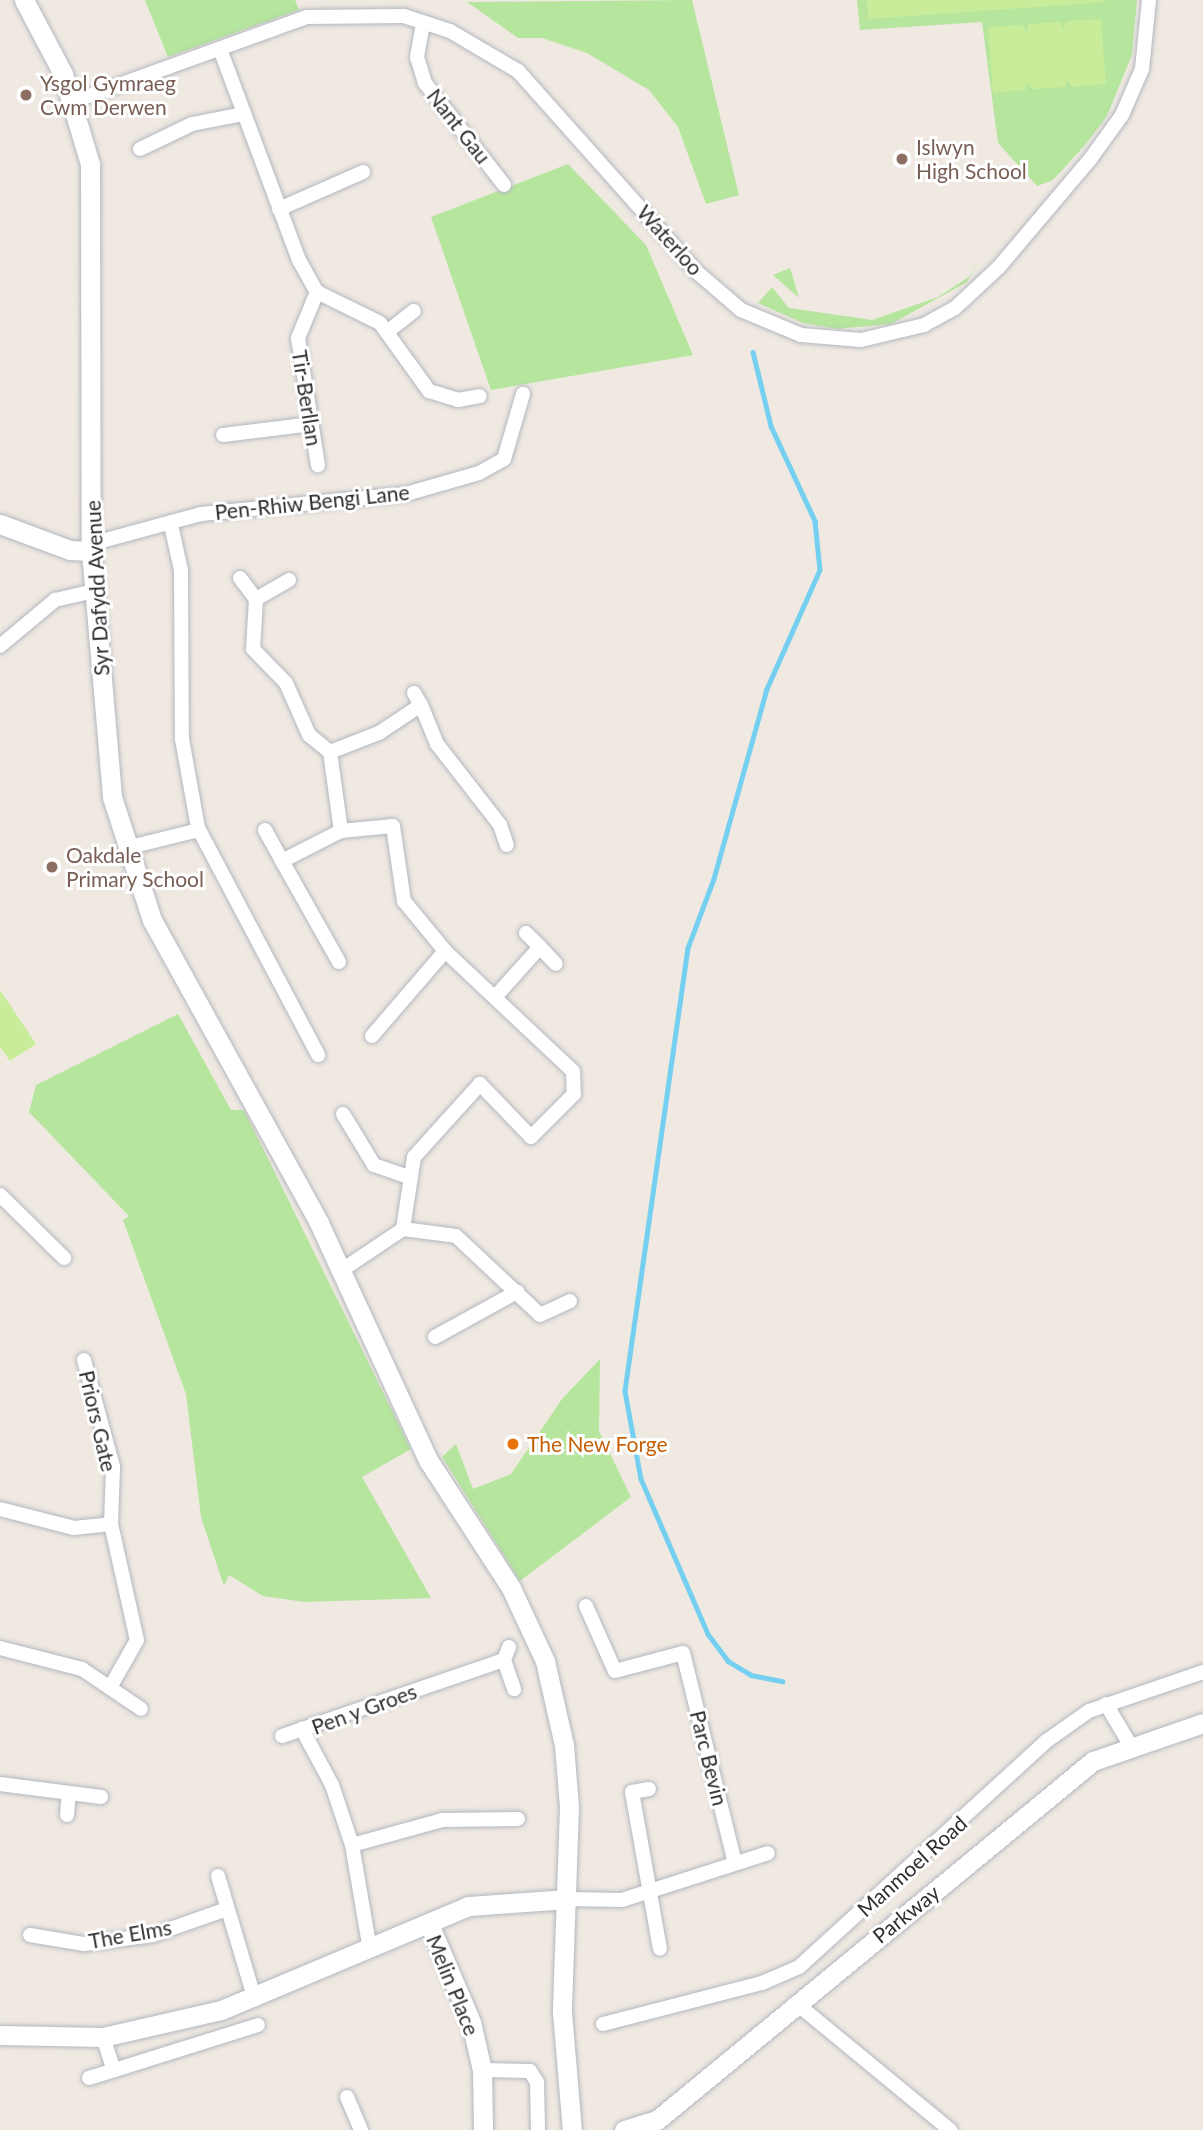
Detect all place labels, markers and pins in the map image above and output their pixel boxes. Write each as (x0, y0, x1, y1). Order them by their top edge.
place label: Ysgol Gymraeg Cwm Derwen (40, 70, 176, 120)
marker: Ysgol Gymraeg Cwm Derwen (18, 87, 34, 103)
place label: Islwyn High School (916, 134, 1027, 184)
marker: Islwyn High School (894, 151, 910, 167)
place label: Oakdale Primary School (66, 842, 204, 892)
marker: Oakdale Primary School (44, 859, 60, 875)
place label: The New Forge (527, 1431, 668, 1457)
marker: The New Forge (505, 1436, 521, 1452)

